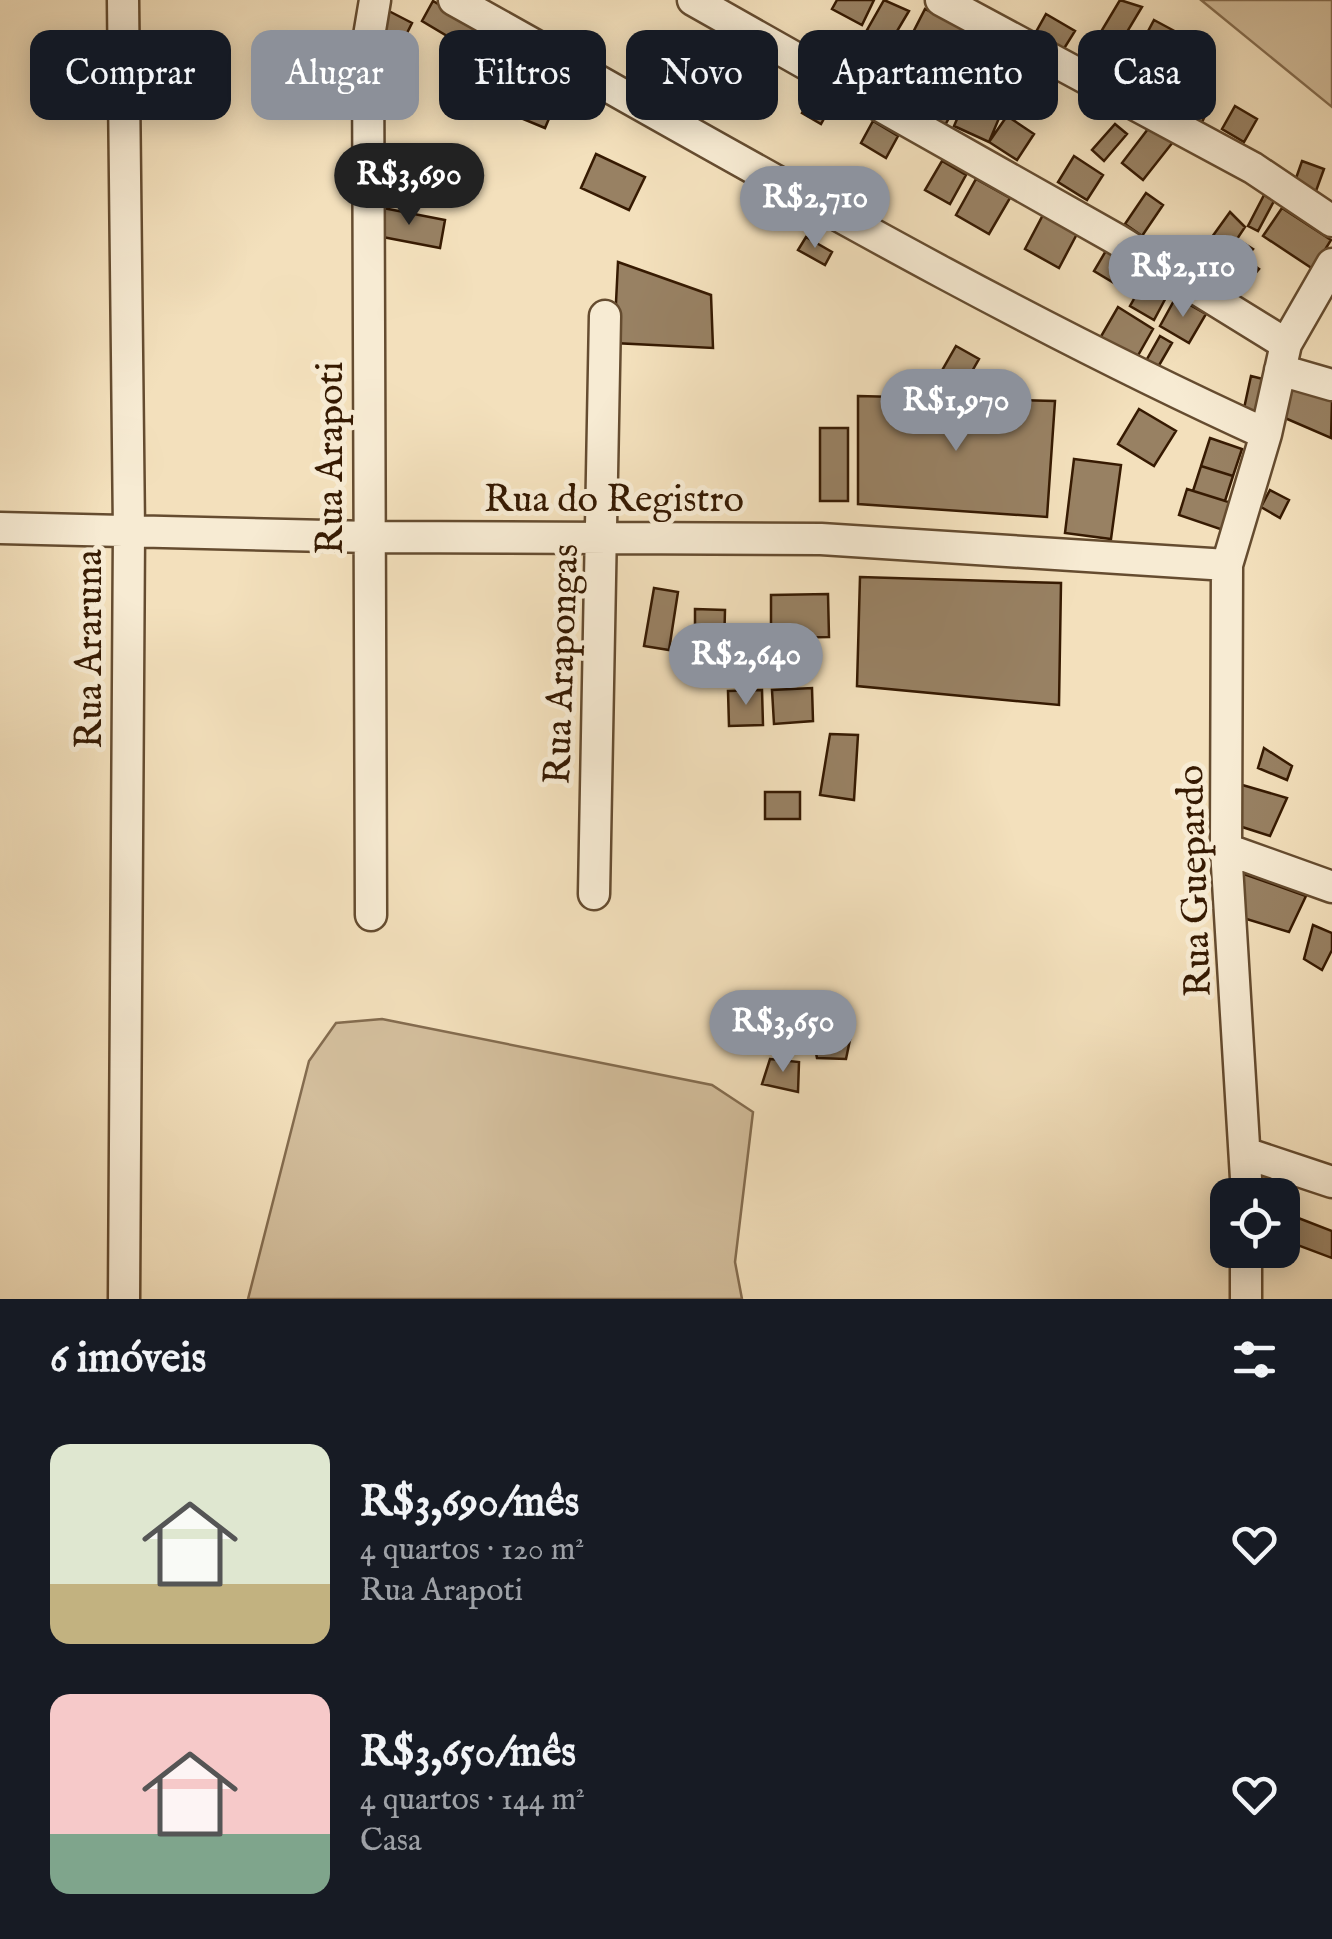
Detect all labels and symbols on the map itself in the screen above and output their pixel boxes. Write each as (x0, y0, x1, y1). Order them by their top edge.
pin: R$3,690 (317, 143, 501, 228)
pin: R$2,710 (723, 166, 907, 251)
pin: R$2,110 (1091, 235, 1275, 320)
street label: Rua Arapoti (308, 361, 356, 555)
pin: R$1,970 (864, 369, 1048, 454)
street label: Rua do Registro (484, 477, 744, 525)
street label: Rua Arapongas (535, 543, 591, 785)
street label: Rua Araruna (67, 549, 115, 749)
pin: R$2,640 (654, 623, 838, 708)
street label: Rua Guepardo (1168, 764, 1224, 998)
pin: R$3,650 (691, 990, 875, 1075)

